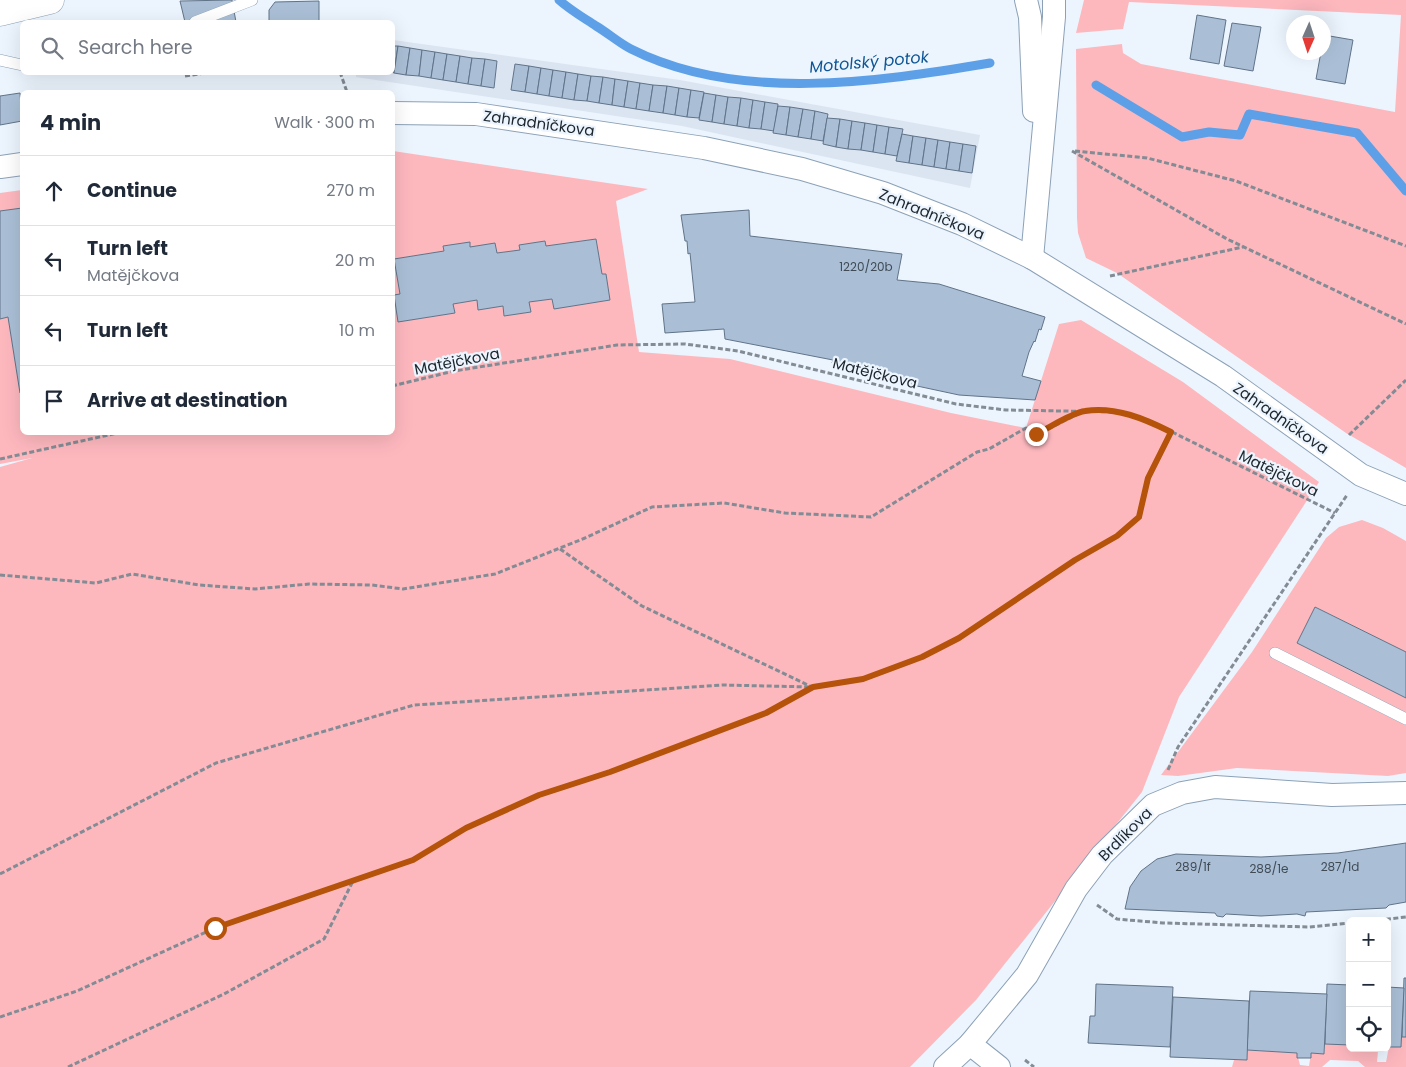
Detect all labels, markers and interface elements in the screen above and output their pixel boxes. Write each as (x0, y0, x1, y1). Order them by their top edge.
north arrow (1286, 15, 1331, 60)
search box (20, 20, 395, 75)
icon: search (38, 34, 66, 62)
text: Search here (78, 34, 192, 61)
water label: Motolský potok (808, 45, 930, 79)
street label: Zahradníčkova (482, 105, 596, 141)
text: 4 min (40, 108, 101, 137)
text: Walk · 300 m (274, 111, 375, 134)
icon: ahead (40, 177, 68, 205)
text: Continue (87, 177, 177, 204)
text: 270 m (326, 179, 375, 202)
street label: Zahradníčkova (876, 183, 988, 245)
text: Turn left (87, 235, 168, 262)
icon: left (40, 247, 68, 275)
text: 20 m (335, 249, 375, 272)
house number: 1220/20b (839, 258, 893, 275)
text: Matějčkova (87, 264, 179, 287)
icon: left (40, 317, 68, 345)
text: Turn left (87, 317, 168, 344)
text: 10 m (339, 319, 375, 342)
street label: Matějčkova (413, 342, 501, 380)
street label: Matějčkova (830, 352, 920, 394)
street label: Zahradníčkova (1229, 377, 1333, 459)
icon: arrive (40, 387, 68, 415)
text: Arrive at destination (87, 387, 288, 414)
route end (1025, 423, 1048, 446)
street label: Matějčkova (1236, 445, 1322, 501)
street label: Brdlíkova (1093, 802, 1157, 866)
house number: 289/1f (1175, 858, 1211, 875)
house number: 287/1d (1321, 858, 1359, 875)
house number: 288/1e (1249, 860, 1289, 877)
route start (204, 917, 227, 940)
map controls (1346, 917, 1391, 1052)
button: + (1346, 917, 1391, 962)
button: − (1346, 962, 1391, 1007)
button: locate (1346, 1007, 1391, 1052)

